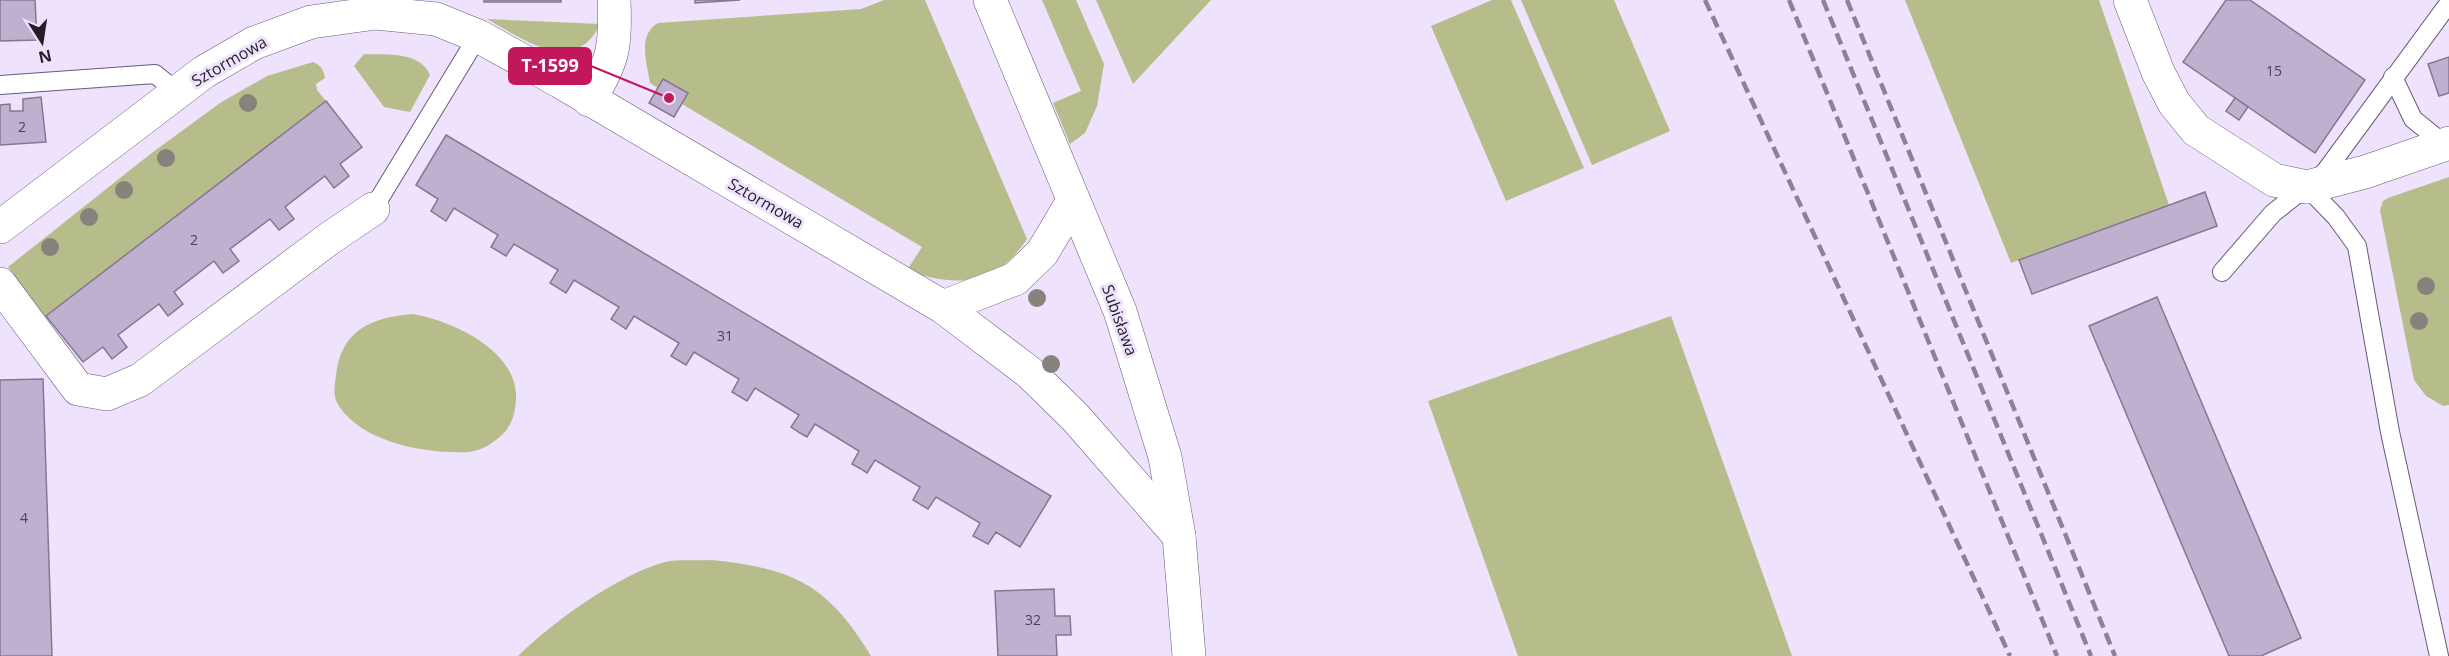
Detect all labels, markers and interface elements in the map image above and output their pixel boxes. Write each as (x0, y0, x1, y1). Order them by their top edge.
north arrow (12, 12, 72, 72)
street label: Sztormowa (187, 31, 271, 91)
text: N (36, 45, 54, 69)
callout: T-1599 (509, 48, 591, 84)
text: T-1599 (521, 53, 579, 77)
house number: 15 (2266, 61, 2282, 80)
house number: 2 (18, 117, 26, 136)
street label: Sztormowa (724, 173, 808, 233)
house number: 2 (190, 230, 198, 249)
street label: Subisława (1097, 281, 1143, 359)
house number: 31 (717, 326, 733, 345)
house number: 4 (20, 508, 28, 527)
house number: 32 (1025, 610, 1041, 629)

